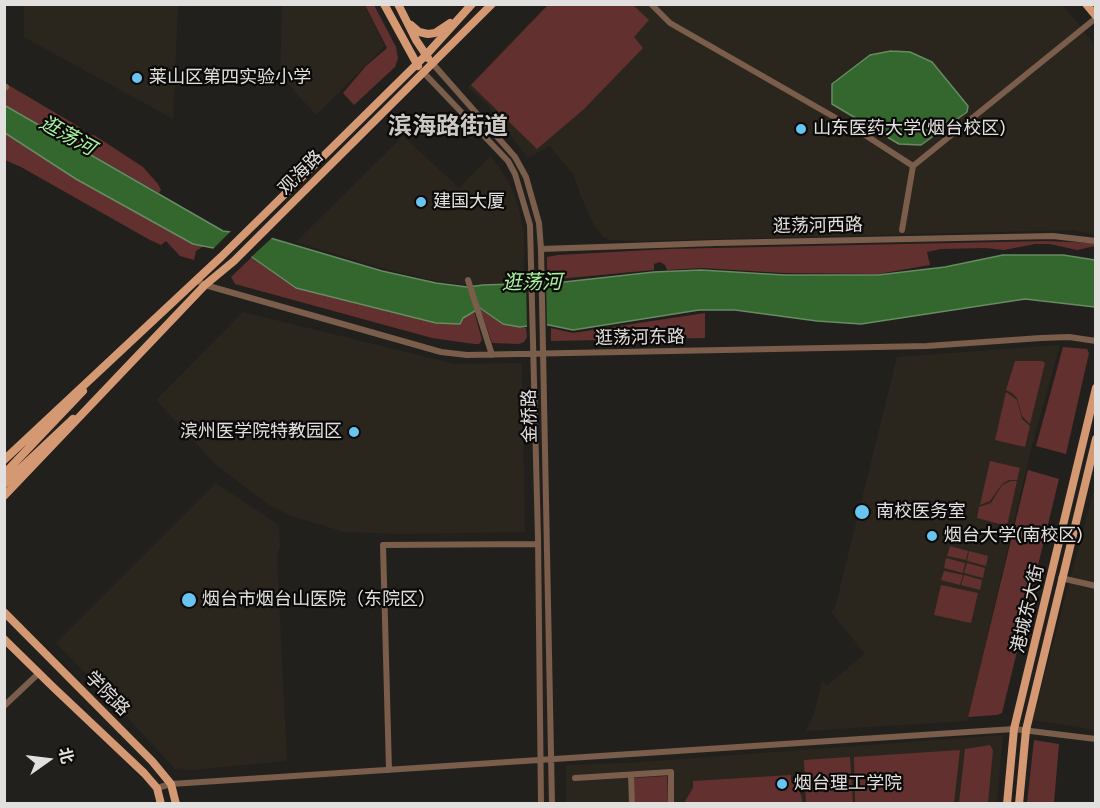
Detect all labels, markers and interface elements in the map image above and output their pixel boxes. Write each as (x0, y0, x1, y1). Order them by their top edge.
place label: 莱山区第四实验小学 (149, 67, 311, 89)
marker: 莱山区第四实验小学 (130, 71, 144, 85)
water label: 逛荡河 (35, 111, 99, 161)
district label: 滨海路街道 (388, 113, 508, 141)
place label: 山东医药大学(烟台校区) (813, 118, 1006, 140)
marker: 山东医药大学(烟台校区) (794, 122, 808, 136)
street label: 观海路 (274, 146, 328, 200)
place label: 建国大厦 (433, 191, 505, 213)
marker: 建国大厦 (414, 195, 428, 209)
street label: 逛荡河西路 (773, 214, 863, 238)
water label: 逛荡河 (502, 270, 562, 296)
street label: 逛荡河东路 (595, 326, 685, 350)
street label: 金桥路 (519, 389, 541, 443)
place label: 滨州医学院特教园区 (180, 421, 342, 443)
marker: 滨州医学院特教园区 (347, 425, 361, 439)
place label: 南校医务室 (876, 501, 966, 523)
marker: 南校医务室 (853, 503, 871, 521)
place label: 烟台大学(南校区) (944, 525, 1083, 547)
marker: 烟台大学(南校区) (925, 529, 939, 543)
street label: 港城东大街 (1007, 563, 1049, 655)
place label: 烟台市烟台山医院（东院区） (202, 589, 436, 611)
marker: 烟台市烟台山医院（东院区） (180, 591, 198, 609)
street label: 学院路 (80, 667, 134, 721)
north arrow (18, 730, 78, 790)
text: 北 (55, 745, 77, 766)
place label: 烟台理工学院 (794, 773, 902, 795)
marker: 烟台理工学院 (775, 777, 789, 791)

